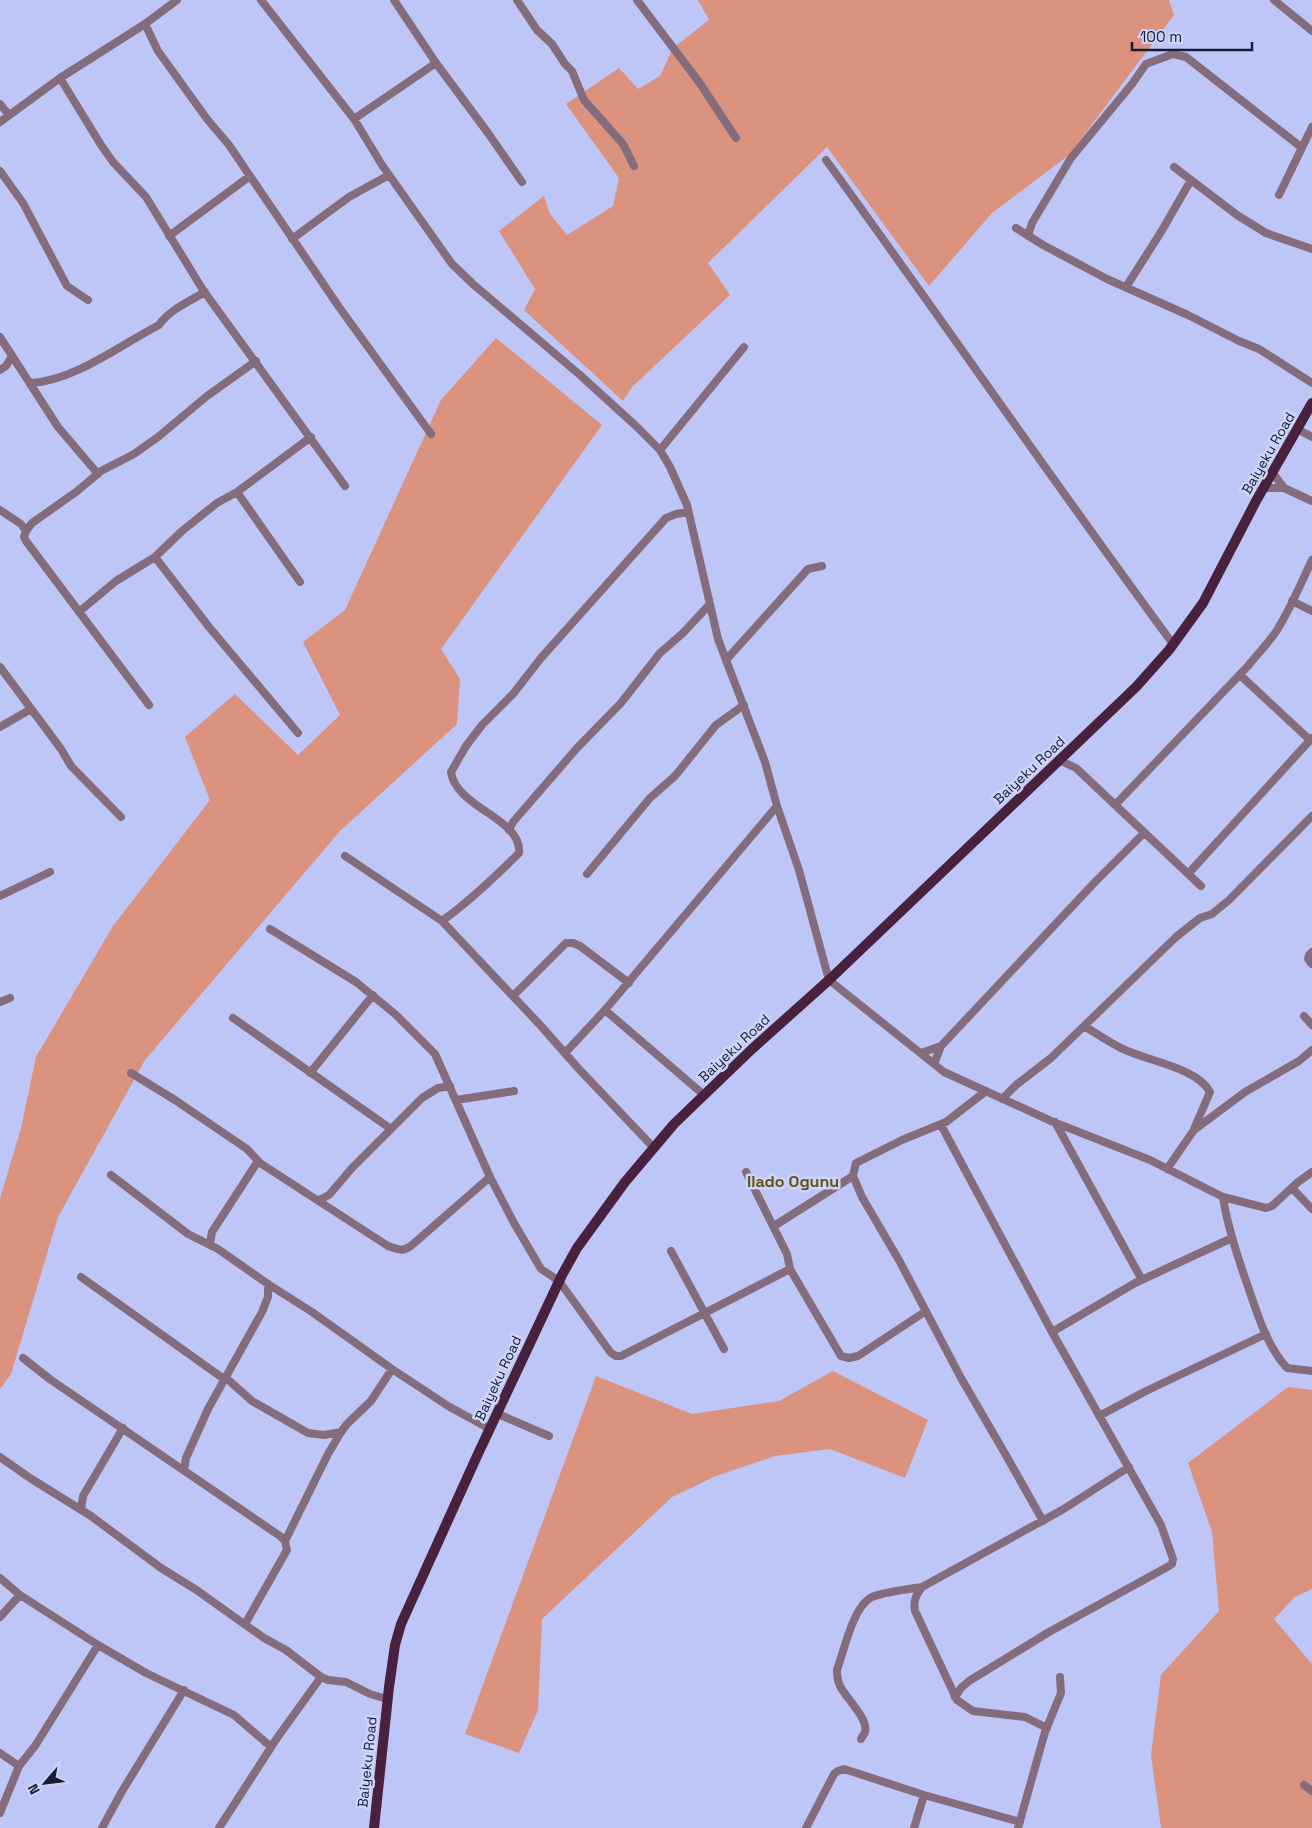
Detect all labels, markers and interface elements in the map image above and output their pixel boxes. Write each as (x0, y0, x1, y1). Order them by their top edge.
scale bar (1132, 20, 1252, 52)
text: 100 m (1140, 27, 1182, 46)
street label: Baiyeku Road (1237, 409, 1299, 497)
street label: Baiyeku Road (989, 732, 1069, 808)
street label: Baiyeku Road (694, 1010, 774, 1086)
district label: Ilado Ogunu (747, 1171, 839, 1192)
street label: Baiyeku Road (470, 1333, 526, 1423)
street label: Baiyeku Road (353, 1715, 381, 1809)
north arrow (20, 1758, 70, 1808)
text: N (23, 1781, 44, 1797)

